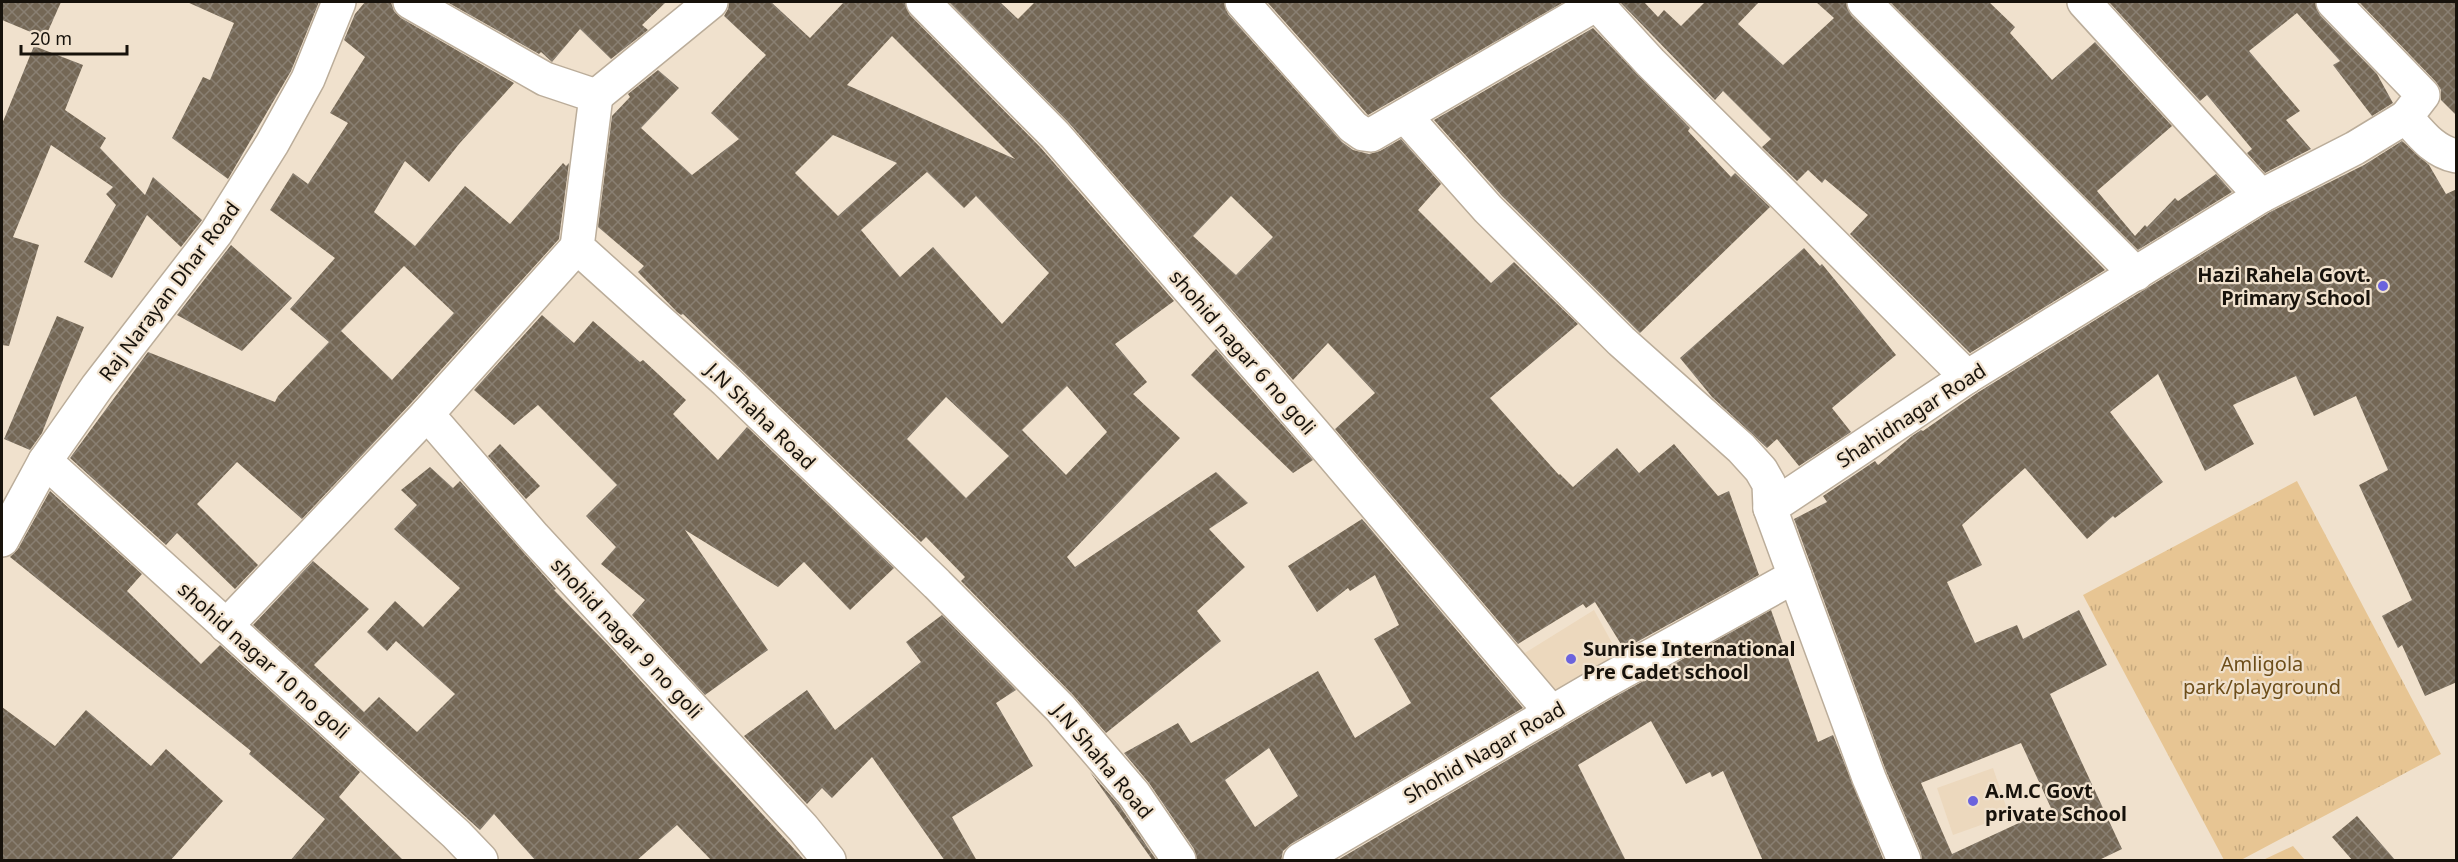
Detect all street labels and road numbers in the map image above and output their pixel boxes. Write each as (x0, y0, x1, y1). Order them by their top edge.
street label: Raj Narayan Dhar Road (93, 196, 245, 386)
street label: shohid nagar 6 no goli (1164, 264, 1322, 440)
street label: J.N Shaha Road (699, 355, 822, 475)
street label: Shahidnagar Road (1831, 357, 1991, 473)
street label: shohid nagar 9 no goli (545, 552, 709, 724)
street label: shohid nagar 10 no goli (172, 576, 356, 744)
street label: Shohid Nagar Road (1398, 695, 1570, 809)
street label: J.N Shaha Road (1046, 696, 1159, 824)

